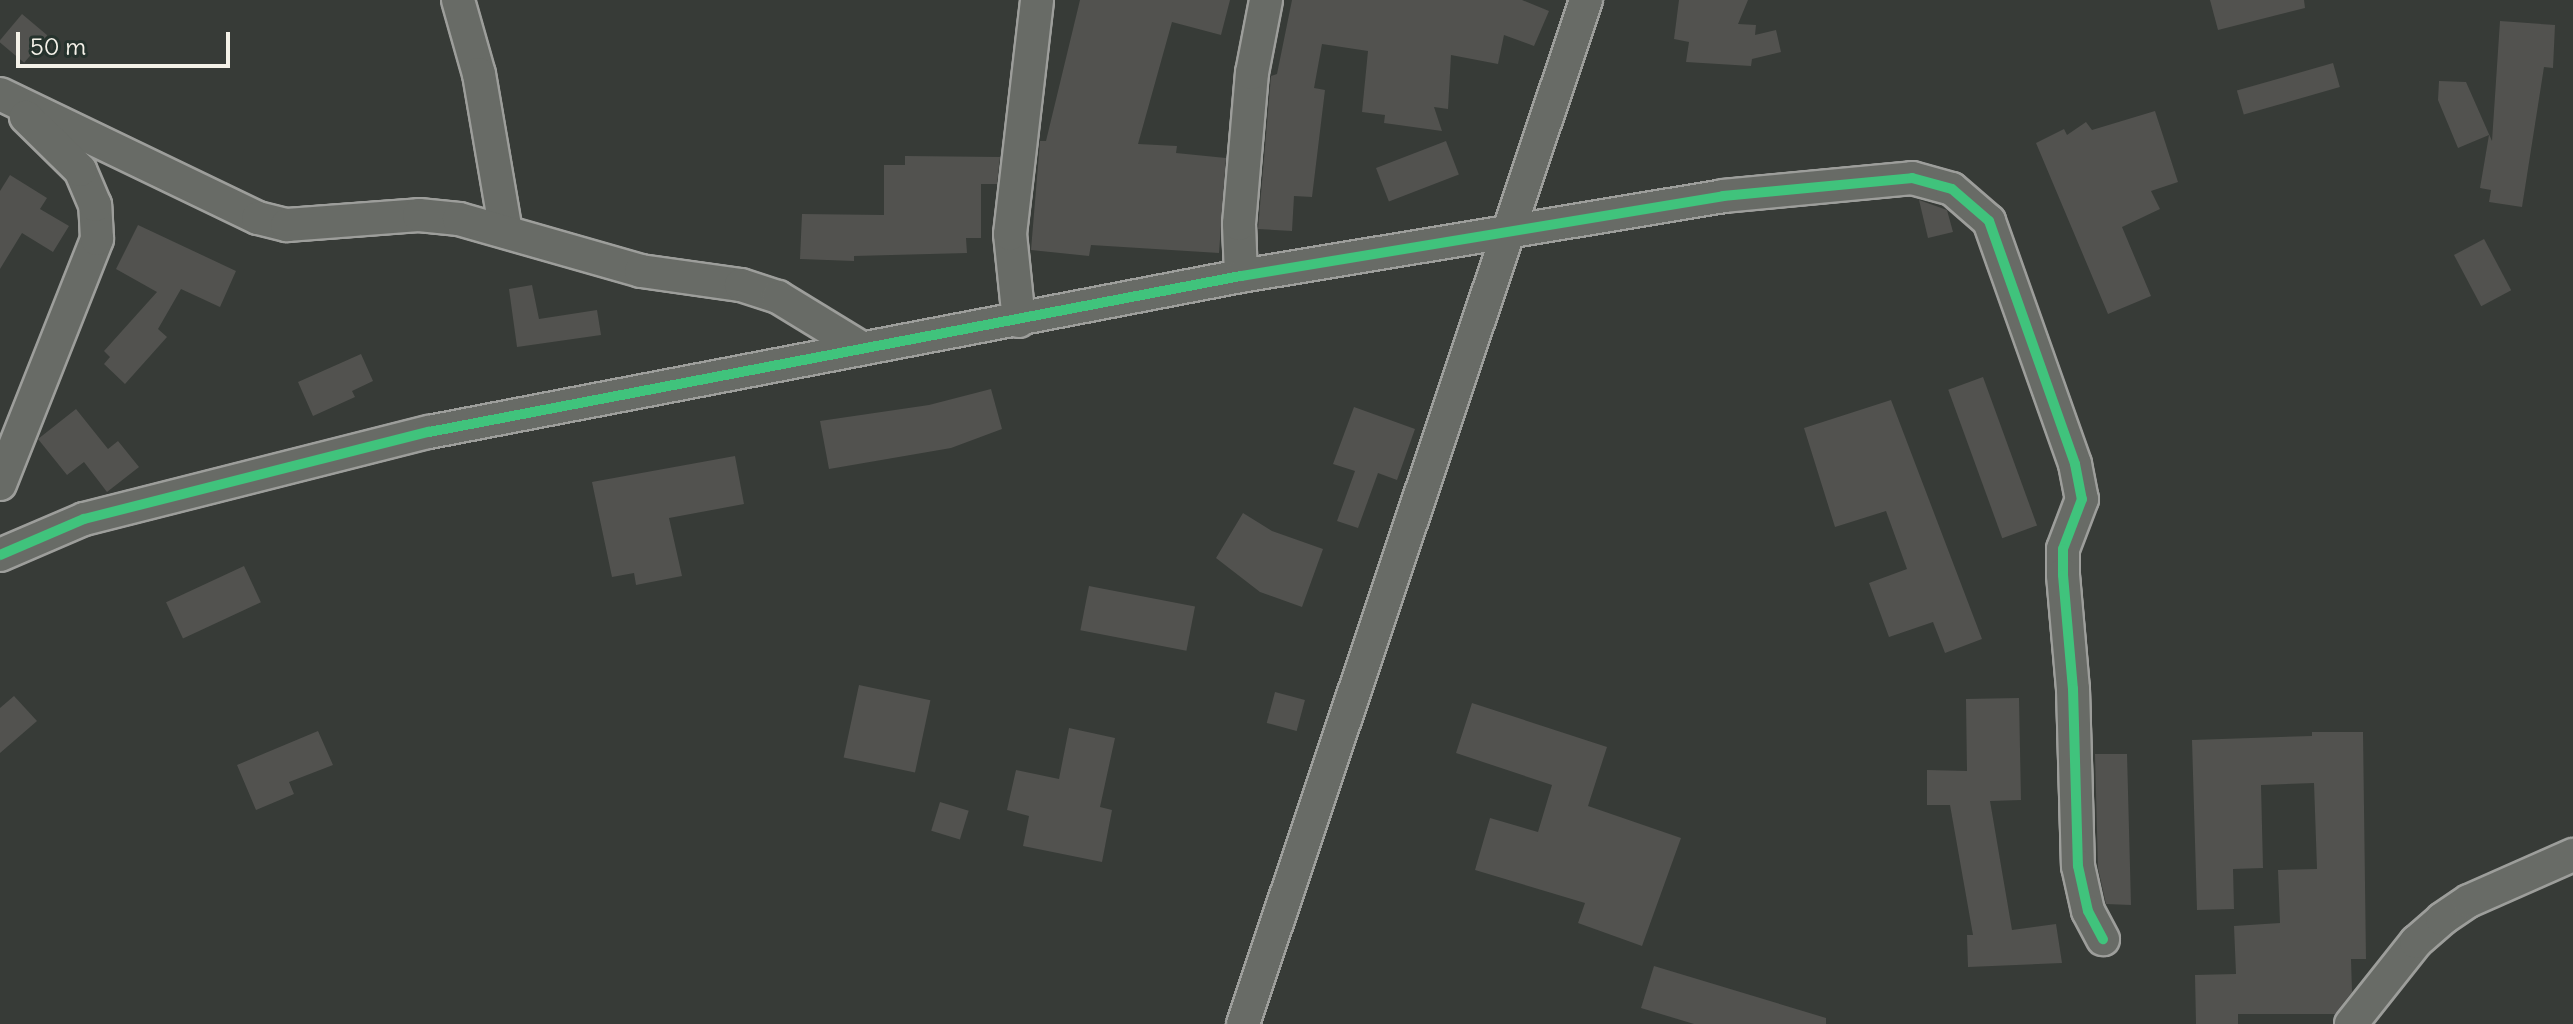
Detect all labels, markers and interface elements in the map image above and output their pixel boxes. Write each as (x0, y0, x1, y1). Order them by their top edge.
scale bar (20, 16, 234, 66)
text: 50 m (30, 31, 86, 61)

